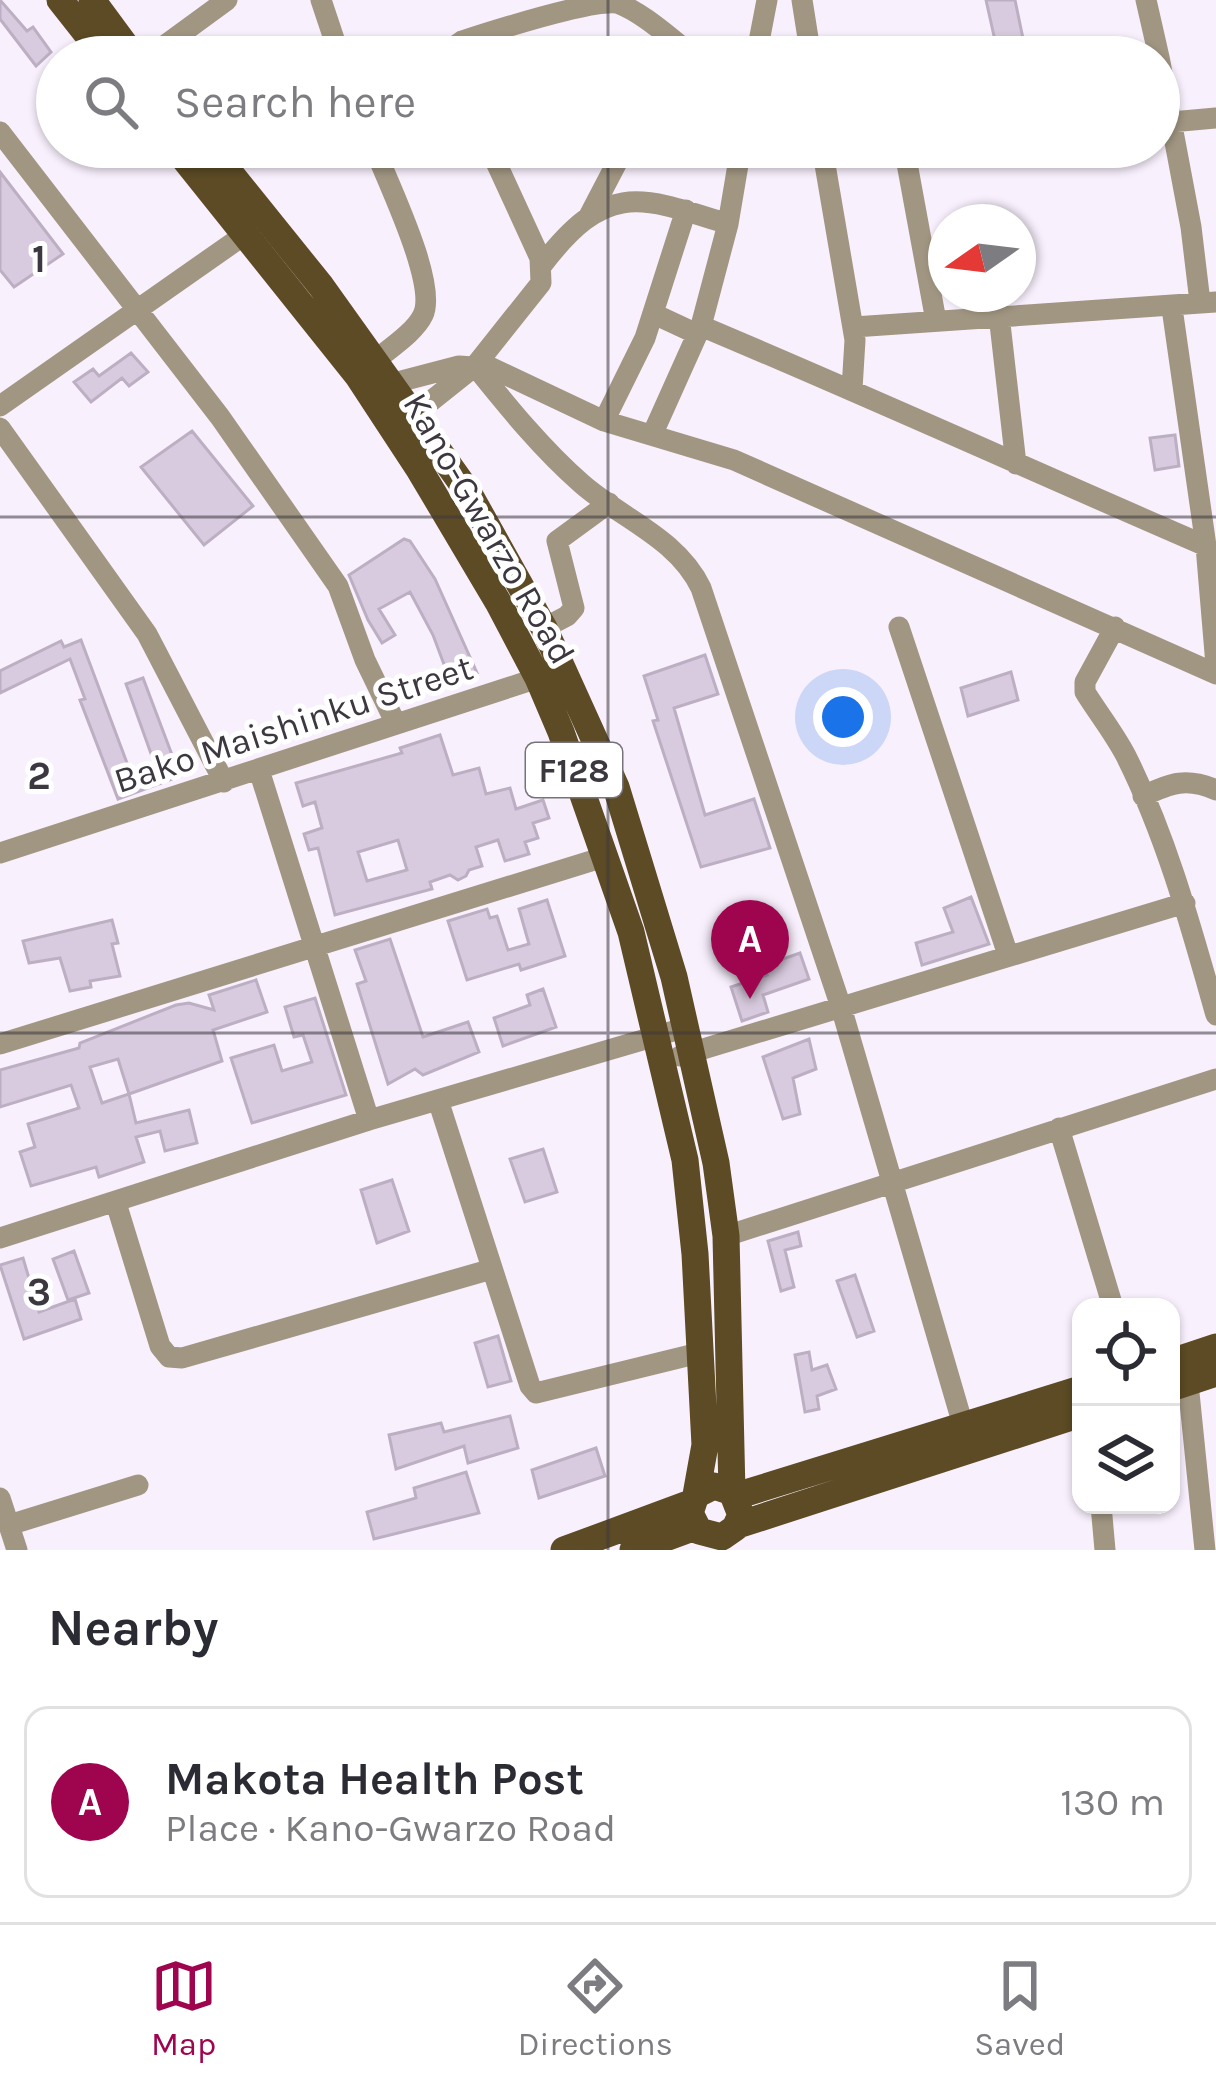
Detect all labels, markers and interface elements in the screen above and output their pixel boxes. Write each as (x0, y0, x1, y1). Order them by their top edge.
search box (36, 36, 1180, 168)
icon: search (78, 69, 144, 135)
text: Search here (174, 76, 416, 128)
north arrow (928, 204, 1036, 312)
text: 1 (32, 236, 46, 282)
street label: Kano-Gwarzo Road (394, 386, 584, 671)
street label: Bako Maishinku Street (109, 646, 478, 802)
your location (813, 687, 873, 747)
road number: F128 (526, 743, 622, 797)
text: 2 (27, 753, 51, 799)
pin: A (711, 900, 789, 999)
text: 3 (27, 1269, 51, 1315)
map controls (1072, 1298, 1180, 1514)
button: locate (1072, 1298, 1180, 1406)
button: layers (1072, 1406, 1180, 1514)
text: Nearby (48, 1598, 218, 1658)
text: Makota Health Post (165, 1753, 584, 1805)
text: A (78, 1779, 102, 1825)
text: 130 m (1060, 1779, 1165, 1825)
text: Place · Kano-Gwarzo Road (165, 1805, 616, 1851)
tab: Map (151, 1953, 217, 2063)
tab: Directions (518, 1953, 673, 2063)
tab: Saved (974, 1953, 1065, 2063)

